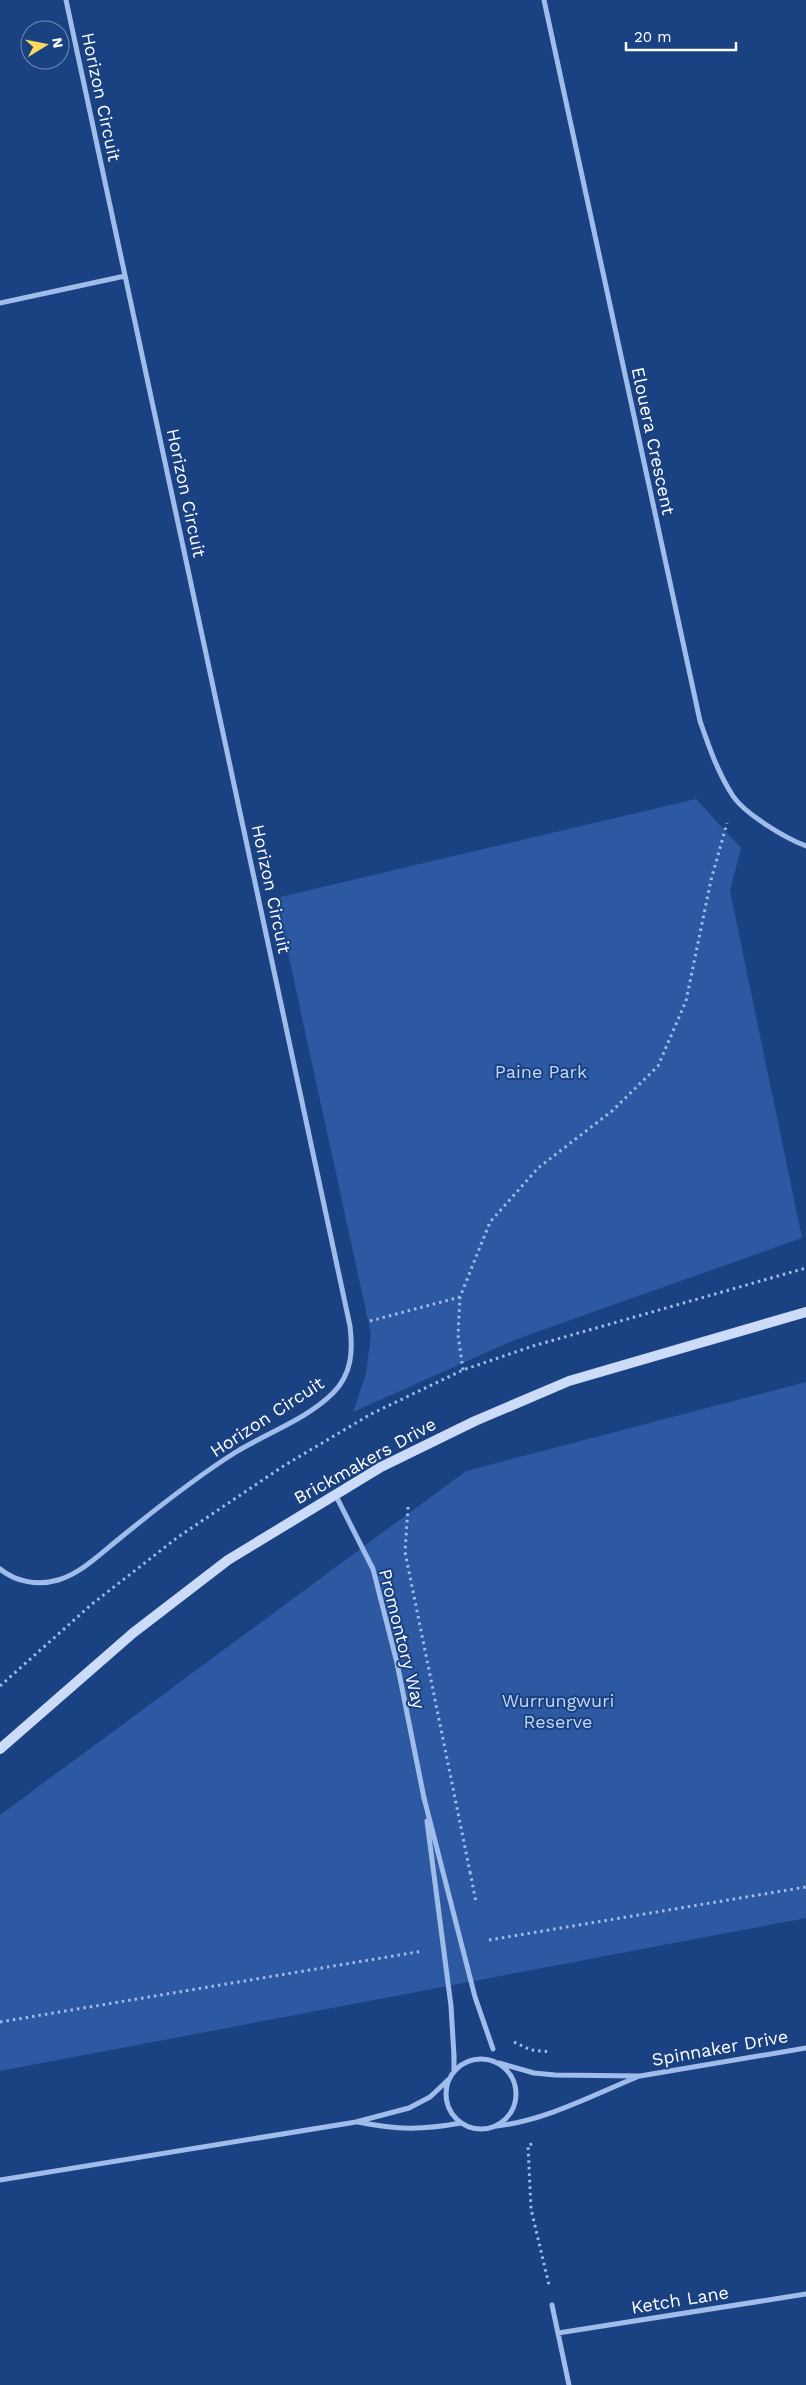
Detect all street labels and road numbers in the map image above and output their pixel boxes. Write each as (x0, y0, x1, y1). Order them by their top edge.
street label: Horizon Circuit (78, 31, 125, 164)
street label: Elouera Crescent (628, 365, 680, 517)
street label: Horizon Circuit (163, 427, 210, 560)
street label: Horizon Circuit (248, 823, 295, 956)
street label: Horizon Circuit (206, 1372, 328, 1461)
street label: Brickmakers Drive (290, 1413, 439, 1508)
street label: Promontory Way (375, 1567, 430, 1712)
street label: Spinnaker Drive (650, 2025, 790, 2070)
street label: Ketch Lane (630, 2281, 730, 2318)

